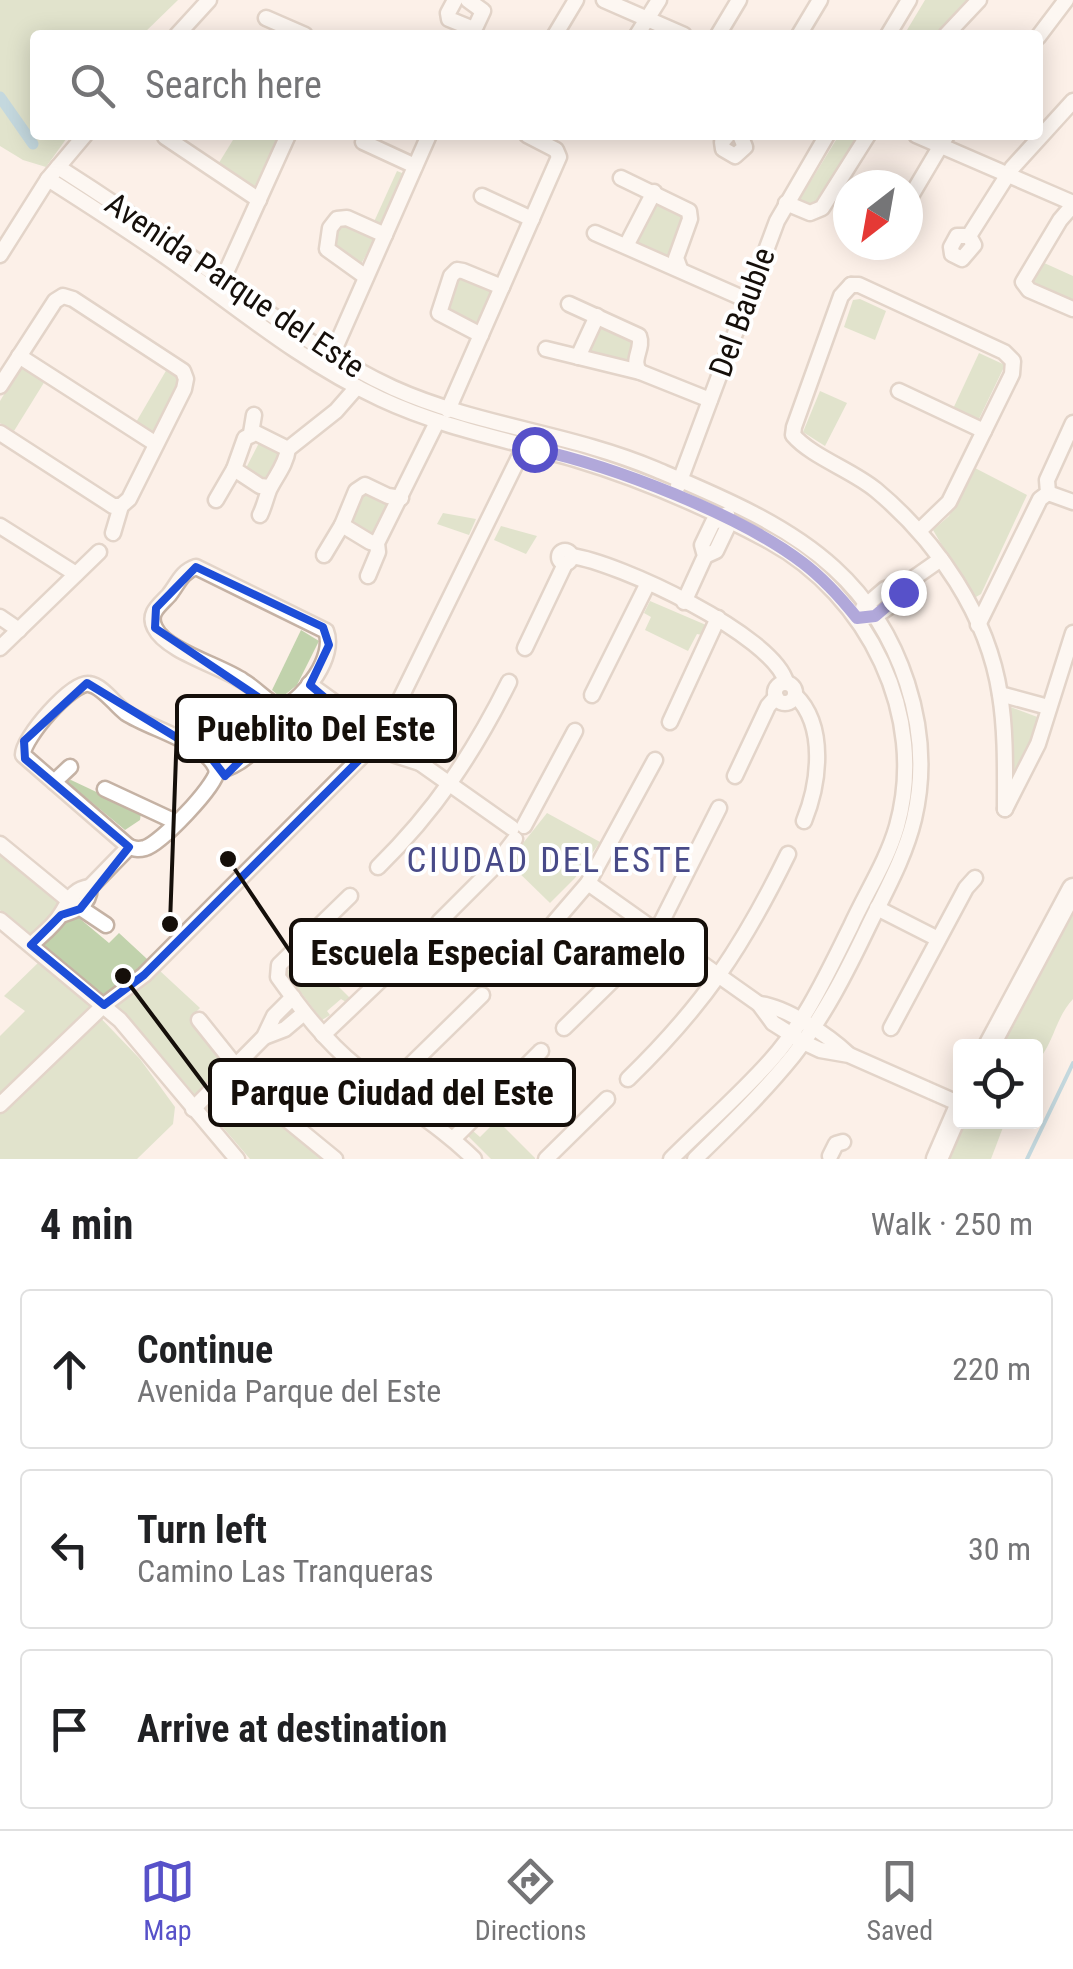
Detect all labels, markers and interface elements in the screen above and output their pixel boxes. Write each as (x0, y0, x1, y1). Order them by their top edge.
search box (30, 30, 1043, 140)
icon: search (65, 58, 120, 113)
text: Search here (145, 63, 322, 107)
north arrow (833, 170, 923, 260)
street label: Avenida Parque del Este (98, 184, 372, 386)
street label: Del Bauble (701, 242, 783, 382)
route start (512, 427, 558, 473)
route end (881, 570, 927, 616)
callout: Pueblito Del Este (177, 696, 455, 761)
text: Pueblito Del Este (197, 709, 435, 750)
district label: CIUDAD DEL ESTE (407, 840, 693, 881)
callout: Escuela Especial Caramelo (291, 920, 706, 985)
text: Escuela Especial Caramelo (311, 933, 685, 974)
map controls (953, 1039, 1043, 1129)
button: locate (953, 1039, 1043, 1129)
callout: Parque Ciudad del Este (210, 1060, 574, 1125)
text: Parque Ciudad del Este (230, 1073, 554, 1114)
text: 4 min (40, 1200, 133, 1249)
text: Walk · 250 m (871, 1205, 1033, 1243)
text: Continue (137, 1328, 273, 1372)
icon: ahead (42, 1342, 97, 1397)
text: 220 m (952, 1350, 1031, 1388)
text: Avenida Parque del Este (137, 1372, 441, 1410)
text: Turn left (137, 1508, 267, 1552)
icon: left (42, 1522, 97, 1577)
text: 30 m (968, 1530, 1031, 1568)
text: Camino Las Tranqueras (137, 1552, 434, 1590)
icon: arrive (42, 1702, 97, 1757)
text: Arrive at destination (137, 1707, 447, 1751)
tab: Map (140, 1854, 195, 1947)
tab: Directions (475, 1854, 587, 1947)
tab: Saved (866, 1854, 933, 1947)

